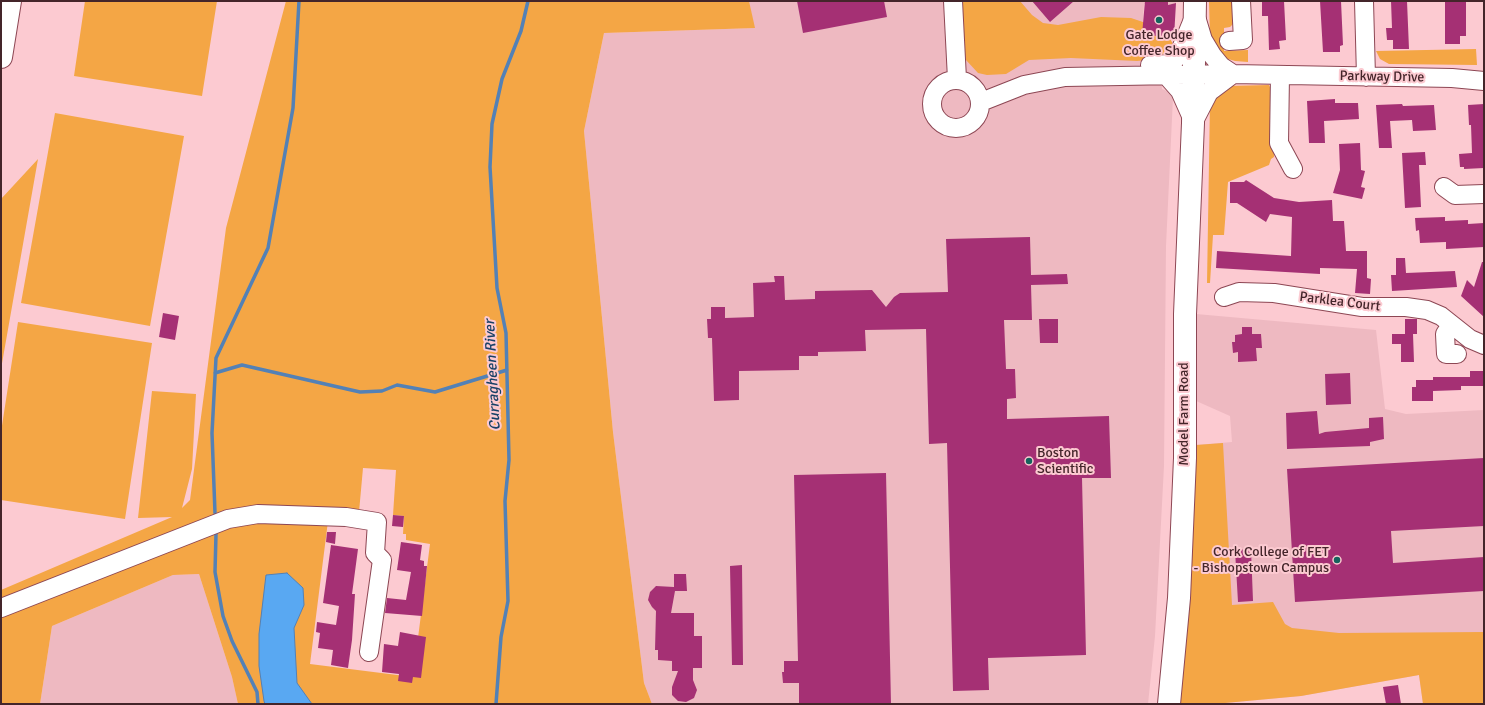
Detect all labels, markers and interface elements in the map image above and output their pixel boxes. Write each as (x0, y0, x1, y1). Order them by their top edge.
marker: Gate Lodge Coffee Shop (1154, 15, 1164, 25)
place label: Gate Lodge Coffee Shop (1123, 27, 1195, 60)
street label: Parkway Drive (1339, 68, 1425, 86)
street label: Parklea Court (1299, 289, 1381, 315)
water label: Curragheen River (481, 319, 505, 431)
street label: Model Farm Road (1176, 362, 1192, 466)
place label: Boston Scientific (1037, 445, 1093, 478)
marker: Boston Scientific (1024, 456, 1034, 466)
place label: Cork College of FET - Bishopstown Campus (1194, 544, 1329, 576)
marker: Cork College of FET - Bishopstown Campus (1332, 555, 1342, 565)

